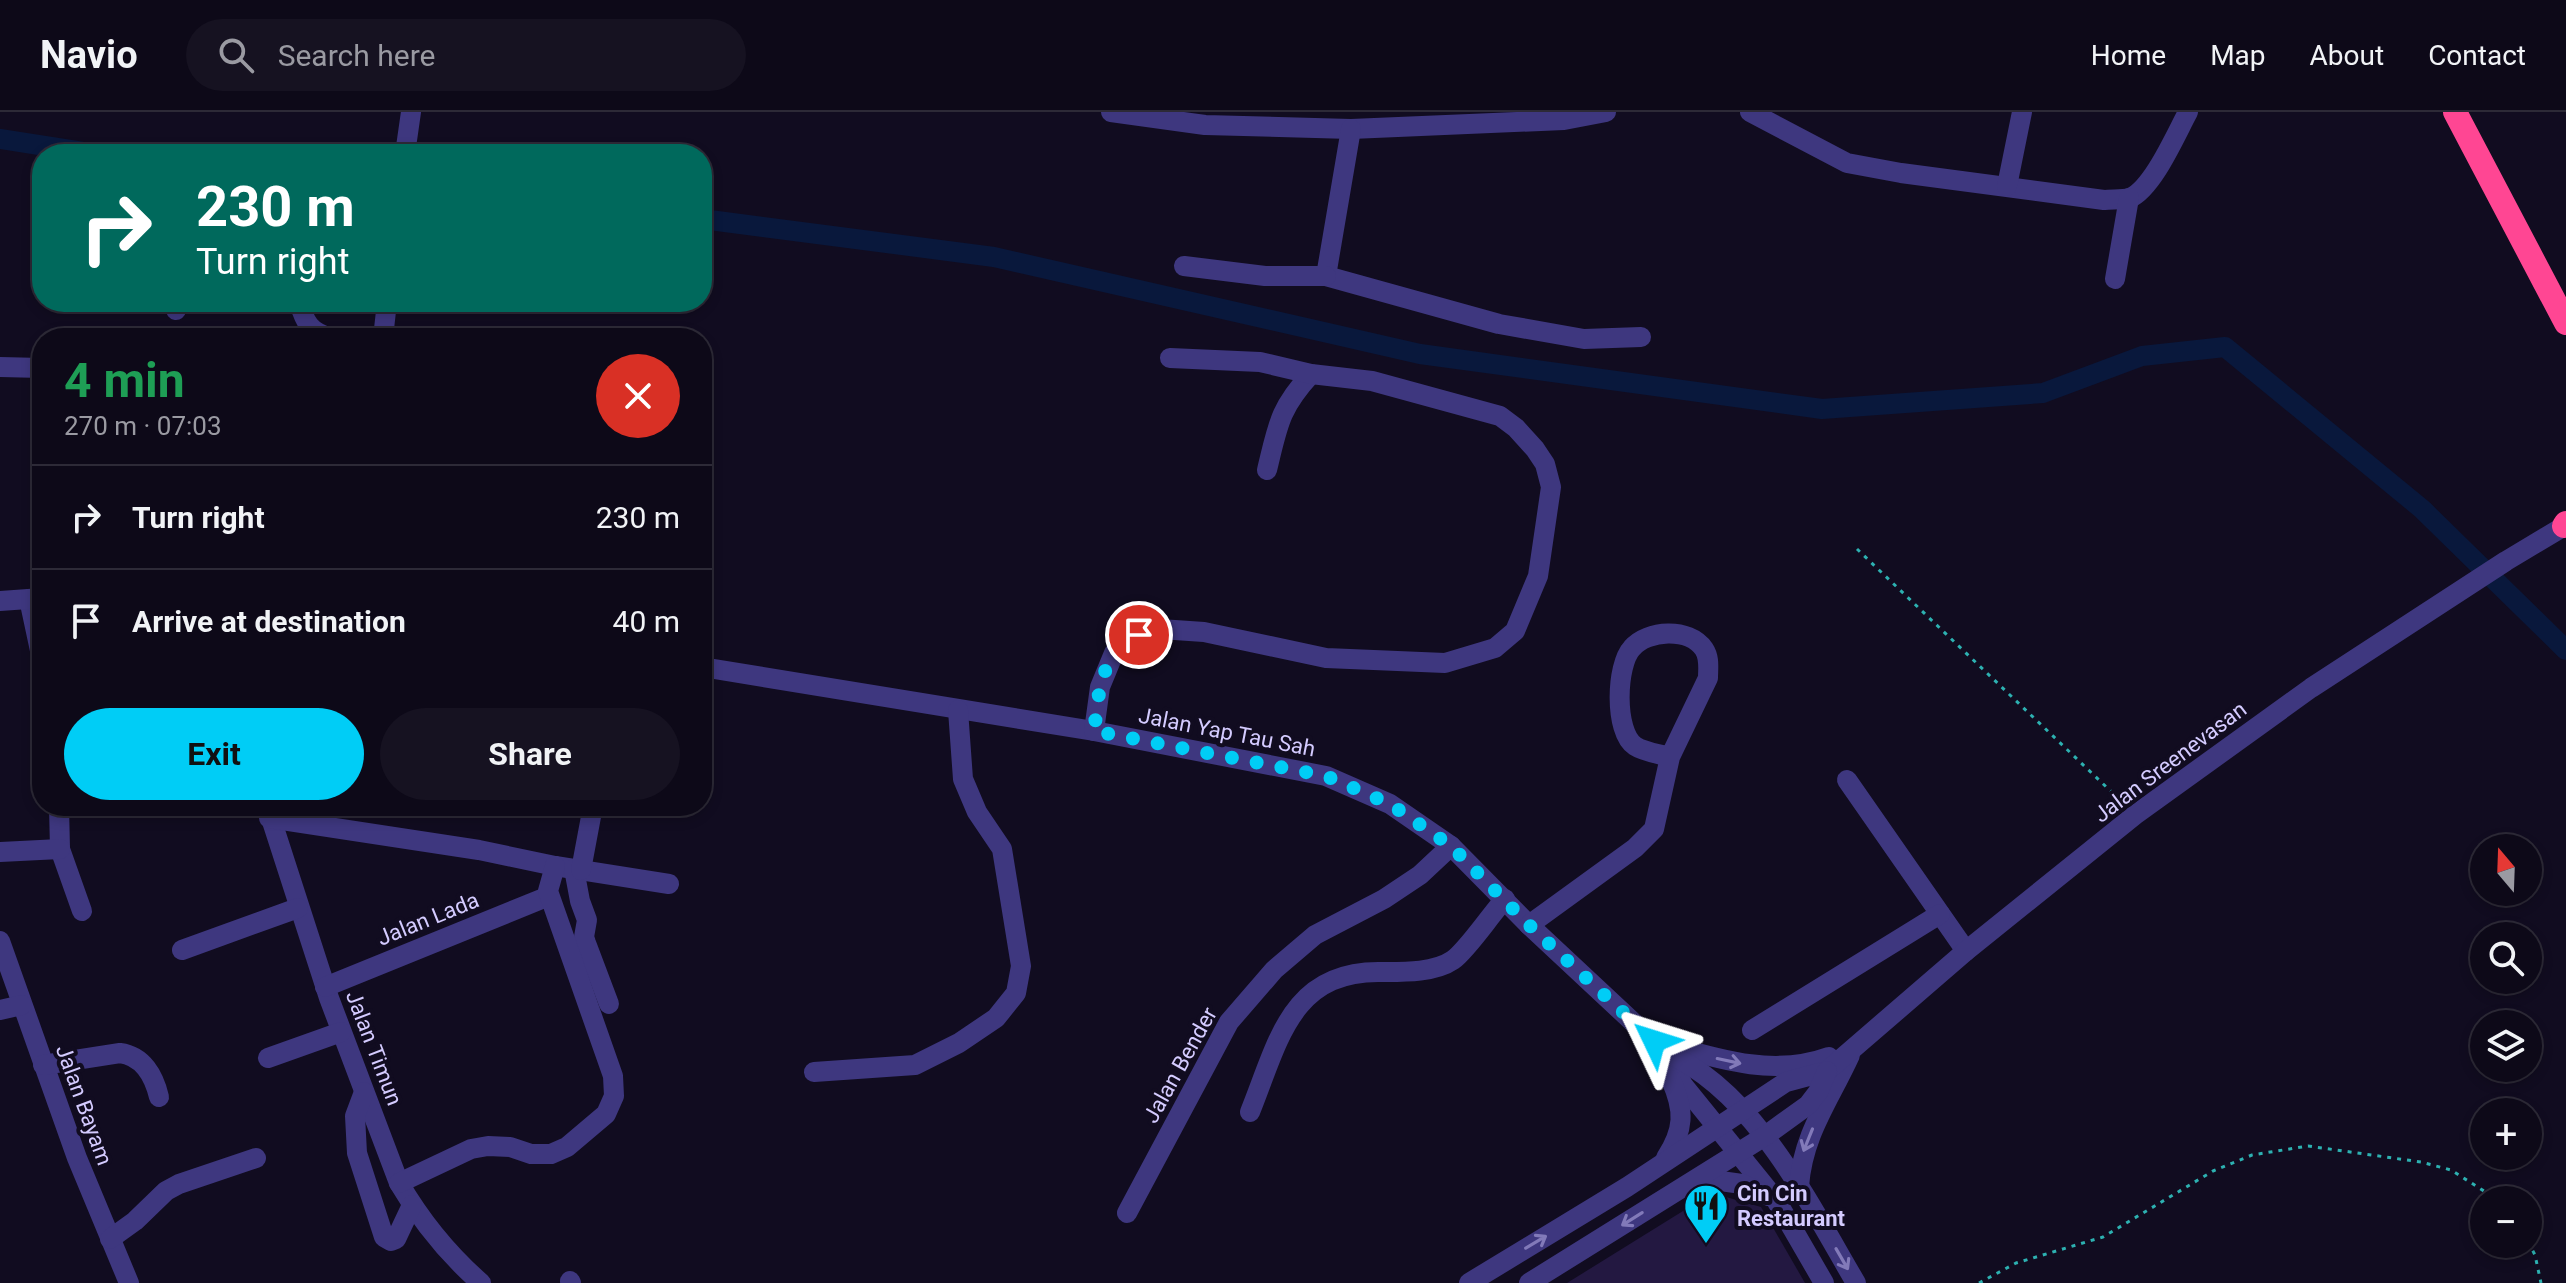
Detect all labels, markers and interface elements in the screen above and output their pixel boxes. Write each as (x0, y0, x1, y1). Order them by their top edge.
search box (186, 19, 746, 91)
text: Navio (40, 33, 138, 77)
icon: search (214, 33, 258, 77)
text: Search here (278, 38, 435, 73)
text: Home (2091, 39, 2166, 72)
text: Map (2210, 39, 2266, 72)
text: About (2310, 39, 2384, 72)
text: Contact (2428, 39, 2526, 72)
text: 230 m (196, 174, 355, 240)
icon: right (64, 176, 168, 280)
text: Turn right (196, 241, 349, 283)
text: 4 min (64, 352, 185, 409)
button: close (596, 354, 680, 438)
text: 270 m · 07:03 (64, 411, 222, 441)
icon: right (64, 495, 108, 539)
text: Turn right (132, 500, 265, 535)
text: 230 m (596, 500, 680, 535)
icon: arrive (64, 599, 108, 643)
pin (1105, 601, 1173, 669)
text: Arrive at destination (132, 604, 406, 639)
text: 40 m (613, 604, 680, 639)
icon: arrive (1117, 613, 1161, 657)
street label: Jalan Sreenevasan (2089, 697, 2251, 827)
street label: Jalan Yap Tau Sah (1137, 703, 1317, 761)
button: Exit (64, 708, 364, 800)
button: Share (380, 708, 680, 800)
north arrow (2470, 834, 2542, 906)
map controls (2470, 834, 2542, 1258)
street label: Jalan Lada (374, 887, 482, 951)
button: search (2470, 922, 2542, 994)
street label: Jalan Timun (341, 987, 407, 1109)
position arrow (1612, 999, 1696, 1083)
street label: Jalan Bender (1138, 1002, 1222, 1127)
button: layers (2470, 1010, 2542, 1082)
street label: Jalan Bayam (51, 1041, 117, 1169)
one-way arrow (1716, 1054, 1741, 1069)
button: + (2470, 1098, 2542, 1170)
one-way arrow (1800, 1127, 1814, 1152)
place label: Cin Cin Restaurant (1737, 1181, 1846, 1231)
restaurant icon: Cin Cin Restaurant (1682, 1182, 1730, 1245)
button: − (2470, 1186, 2542, 1258)
one-way arrow (1622, 1211, 1644, 1227)
one-way arrow (1524, 1234, 1547, 1250)
one-way arrow (1835, 1246, 1850, 1270)

